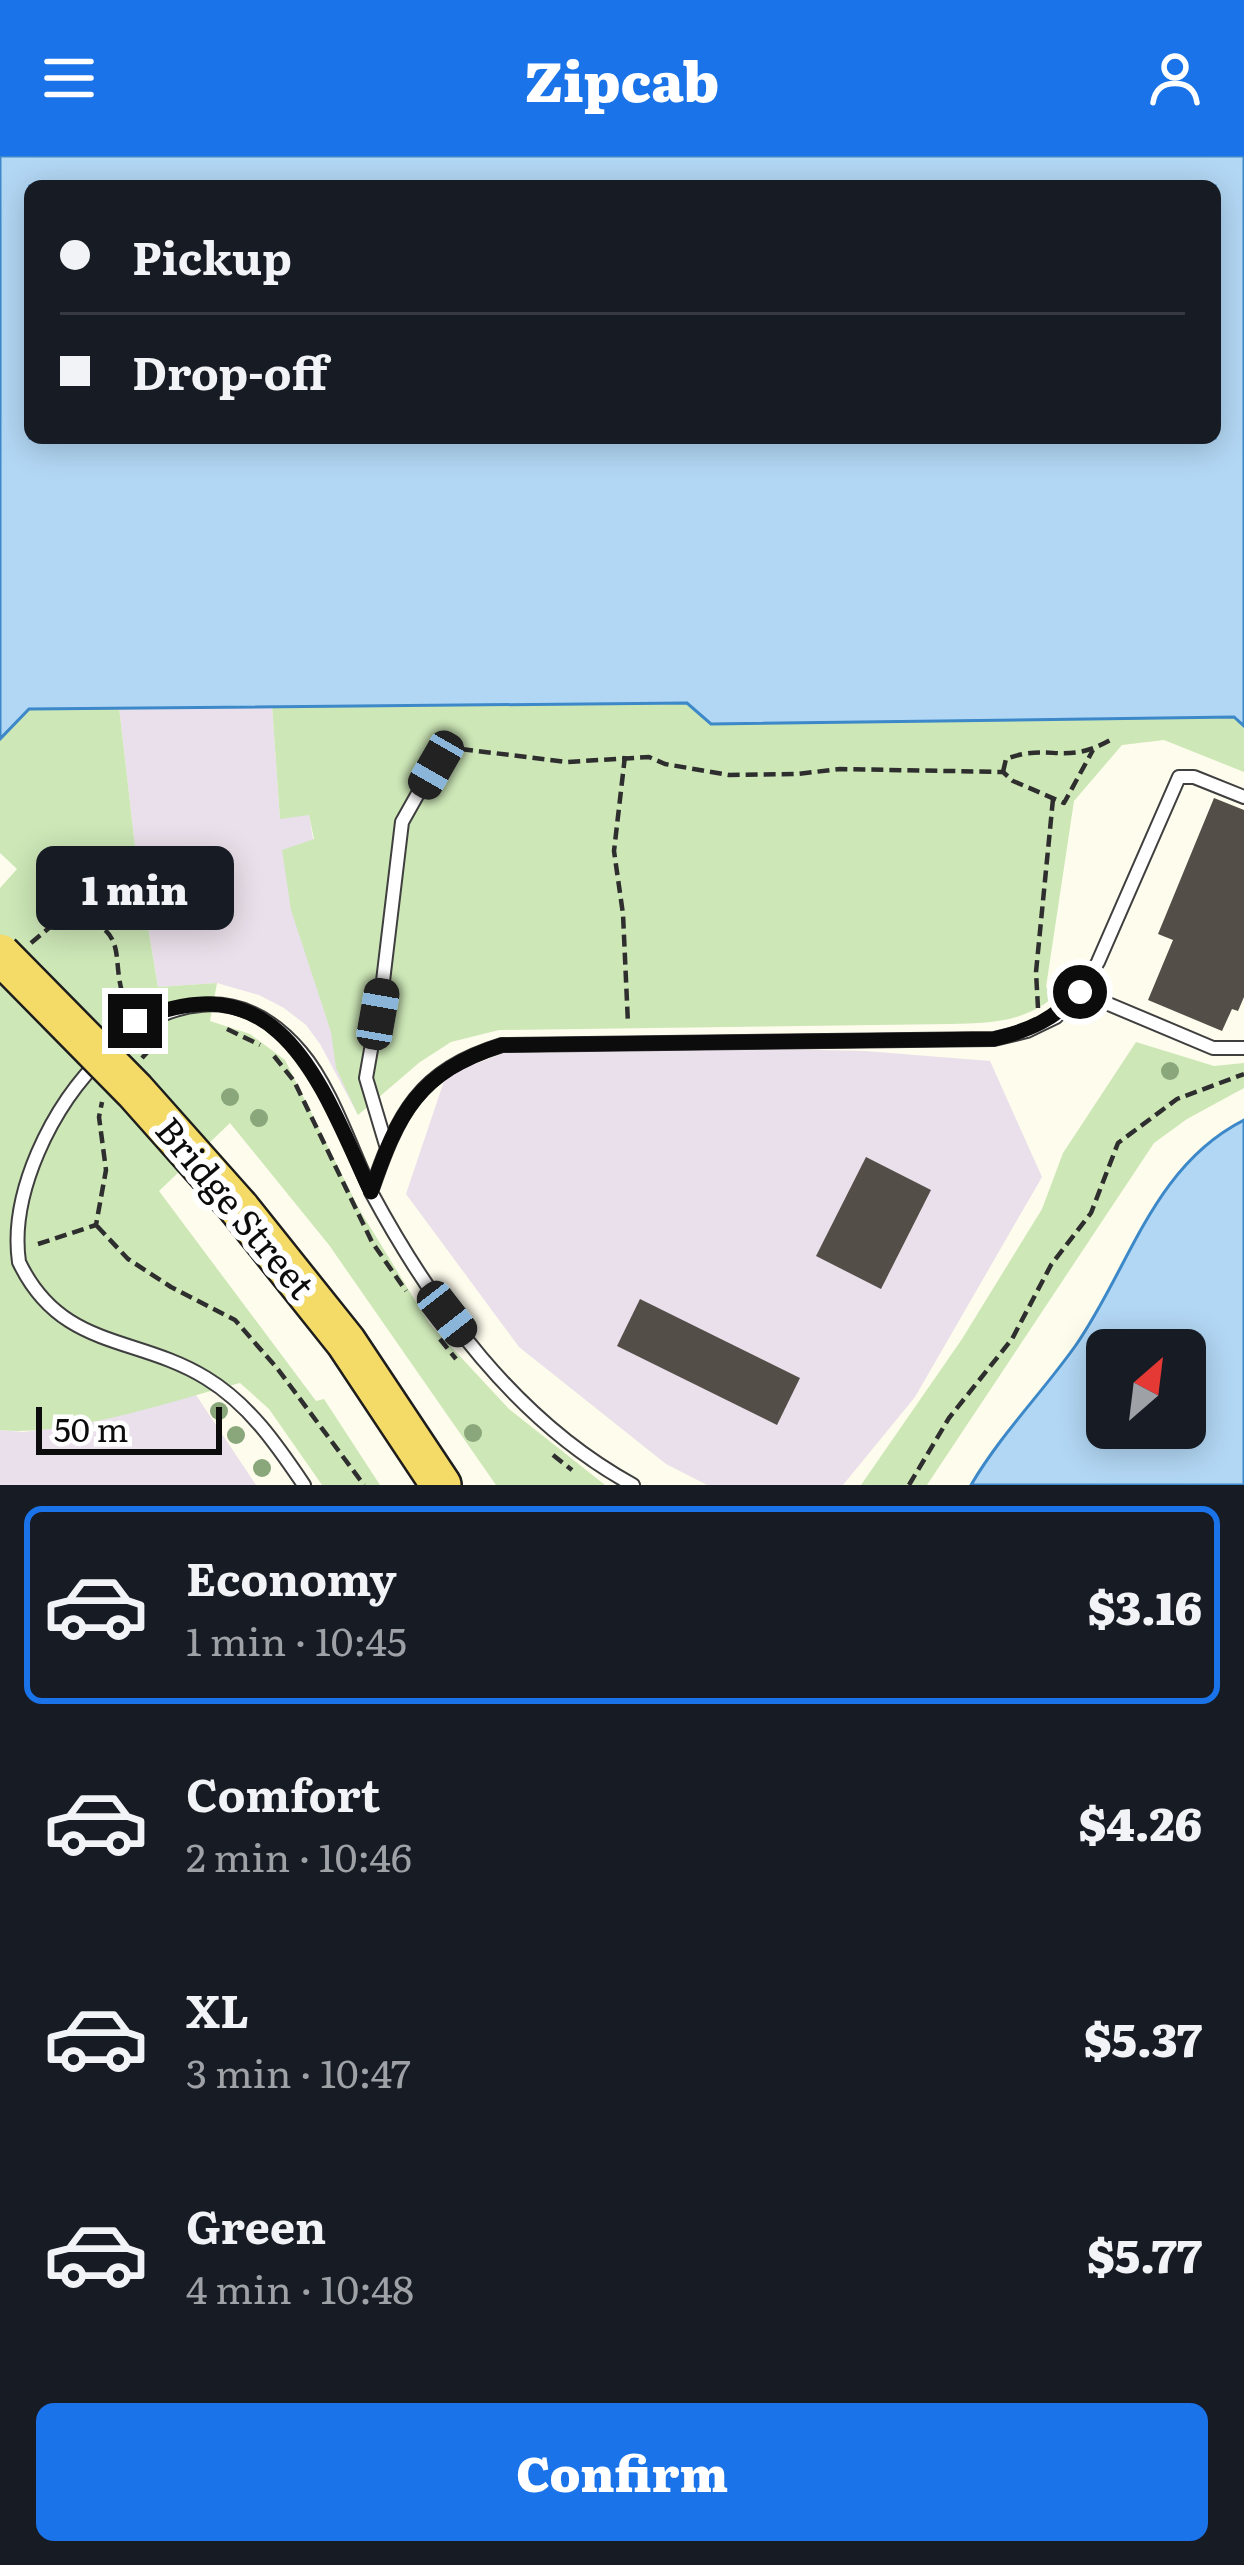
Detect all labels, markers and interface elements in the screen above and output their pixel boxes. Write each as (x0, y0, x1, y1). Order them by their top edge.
text: Zipcab (525, 38, 719, 119)
icon: menu (36, 45, 102, 111)
icon: person (1142, 45, 1208, 111)
text: Pickup (132, 222, 292, 289)
text: Drop-off (132, 337, 328, 404)
car (402, 725, 470, 805)
callout: 1 min (36, 847, 234, 931)
text: 1 min (82, 859, 188, 917)
route start (1053, 965, 1107, 1019)
car (354, 975, 402, 1053)
route end (108, 994, 162, 1048)
street label: Bridge Street (145, 1104, 329, 1309)
car (411, 1275, 483, 1353)
north arrow (1086, 1329, 1206, 1449)
map controls (1086, 1329, 1206, 1449)
scale bar (36, 1401, 222, 1454)
text: 50 m (54, 1403, 128, 1452)
text: Economy (186, 1543, 397, 1610)
icon: car (42, 1551, 150, 1659)
text: $3.16 (1088, 1572, 1202, 1639)
text: 1 min · 10:45 (186, 1610, 407, 1668)
text: Comfort (186, 1759, 380, 1826)
icon: car (42, 1767, 150, 1875)
text: $4.26 (1079, 1788, 1202, 1855)
text: 2 min · 10:46 (186, 1826, 412, 1884)
text: XL (186, 1975, 249, 2042)
icon: car (42, 1983, 150, 2091)
text: $5.37 (1084, 2004, 1202, 2071)
text: 3 min · 10:47 (186, 2042, 411, 2100)
text: Green (186, 2191, 326, 2258)
icon: car (42, 2199, 150, 2307)
text: $5.77 (1087, 2220, 1202, 2287)
text: 4 min · 10:48 (186, 2258, 414, 2316)
button: Confirm (36, 2403, 1208, 2541)

